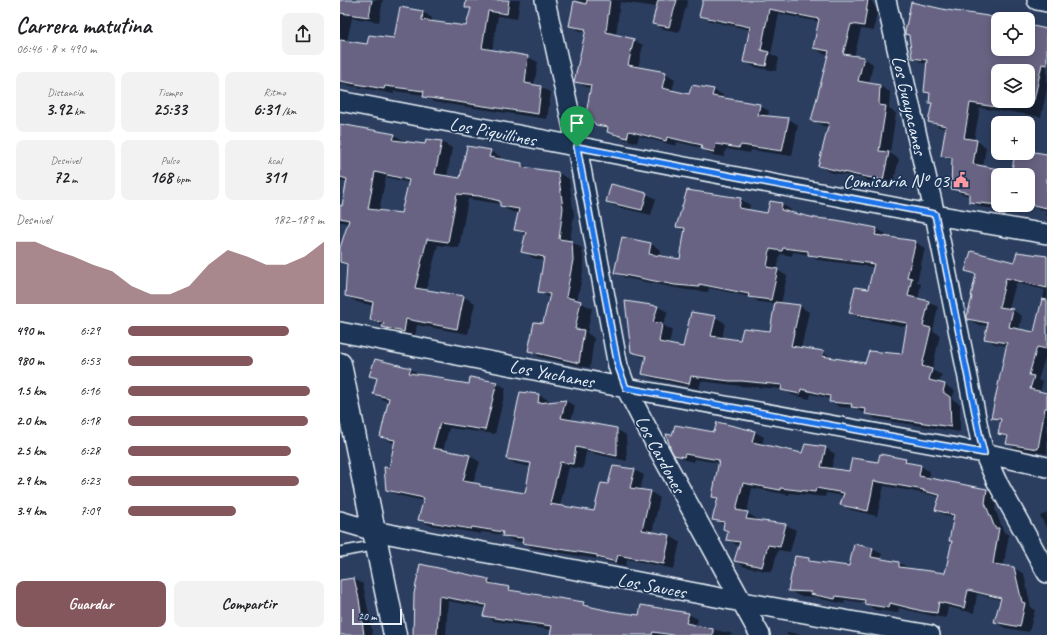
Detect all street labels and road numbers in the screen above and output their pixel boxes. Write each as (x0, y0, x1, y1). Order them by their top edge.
street label: Los Guayacanes (886, 53, 932, 159)
street label: Los Piquillines (448, 112, 539, 152)
street label: Los Yuchanes (507, 354, 598, 394)
street label: Los Cardones (630, 411, 691, 499)
street label: Los Sauces (616, 568, 689, 605)

